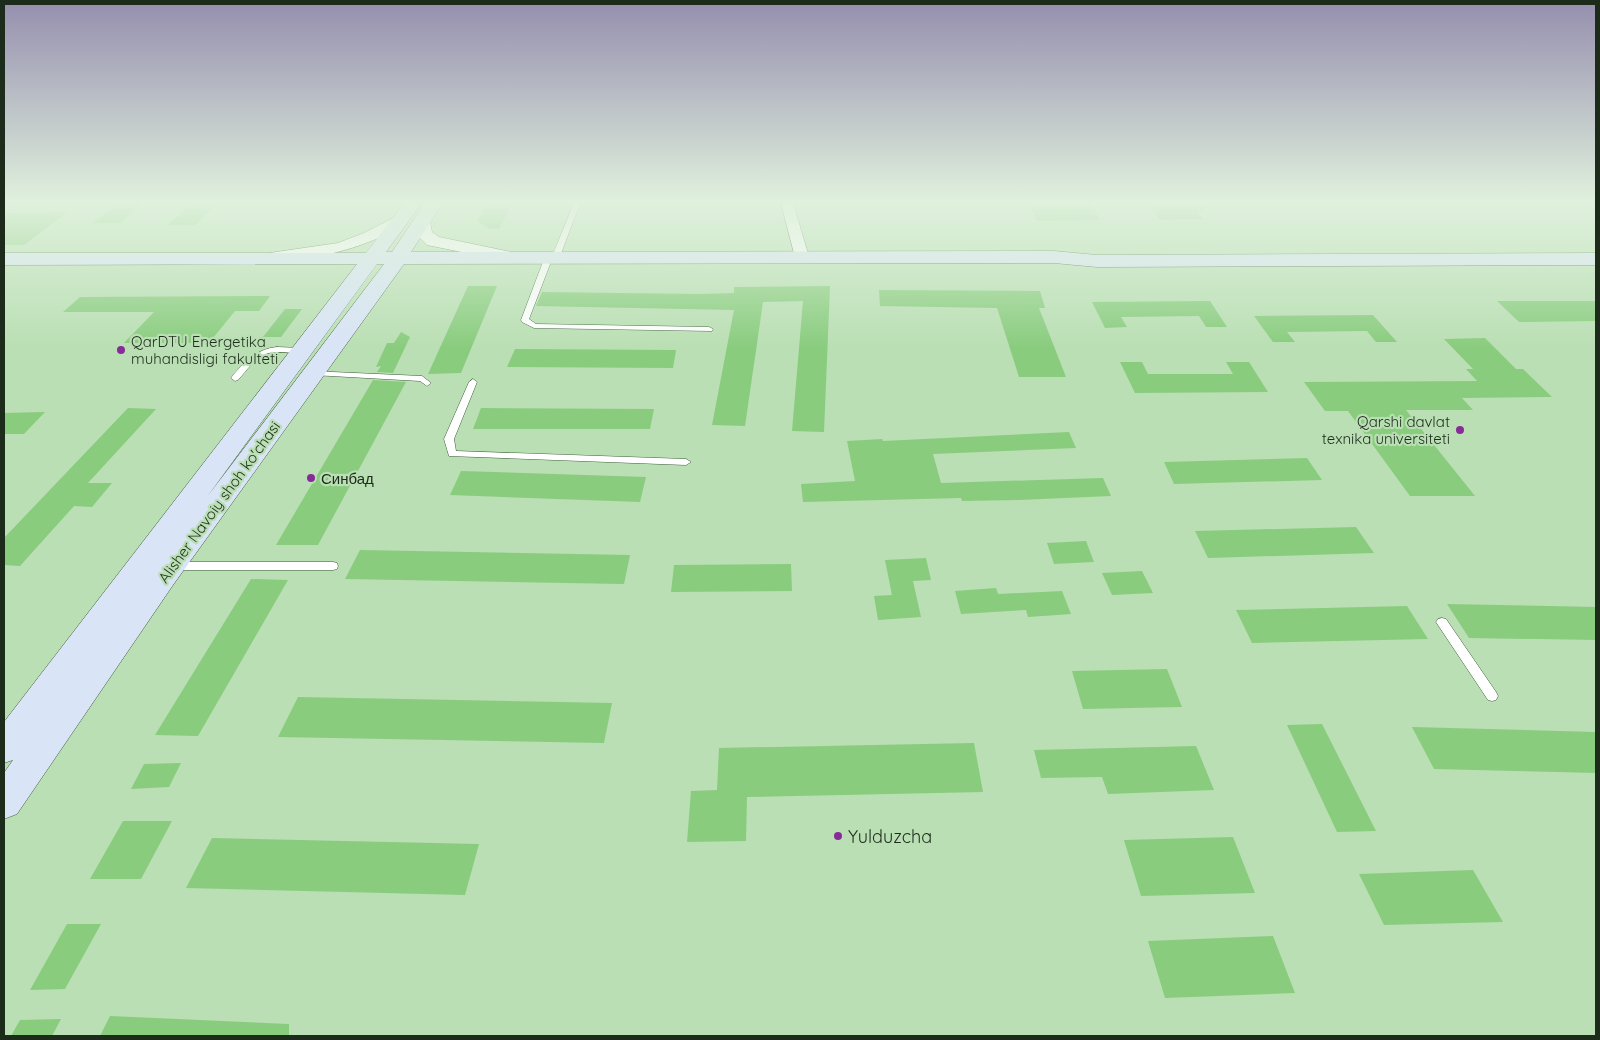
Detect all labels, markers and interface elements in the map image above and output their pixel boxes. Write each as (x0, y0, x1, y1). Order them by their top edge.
place label: QarDTU Energetika muhandisligi fakulteti (131, 332, 278, 368)
marker: QarDTU Energetika muhandisligi fakulteti (115, 344, 127, 356)
place label: Qarshi davlat texnika universiteti (1322, 412, 1450, 448)
street label: Alisher Navoiy shoh ko'chasi (154, 417, 284, 587)
marker: Qarshi davlat texnika universiteti (1454, 424, 1466, 436)
place label: Синбад (321, 469, 374, 488)
marker: Синбад (305, 472, 317, 484)
place label: Yulduzcha (848, 825, 932, 848)
marker: Yulduzcha (832, 830, 844, 842)

